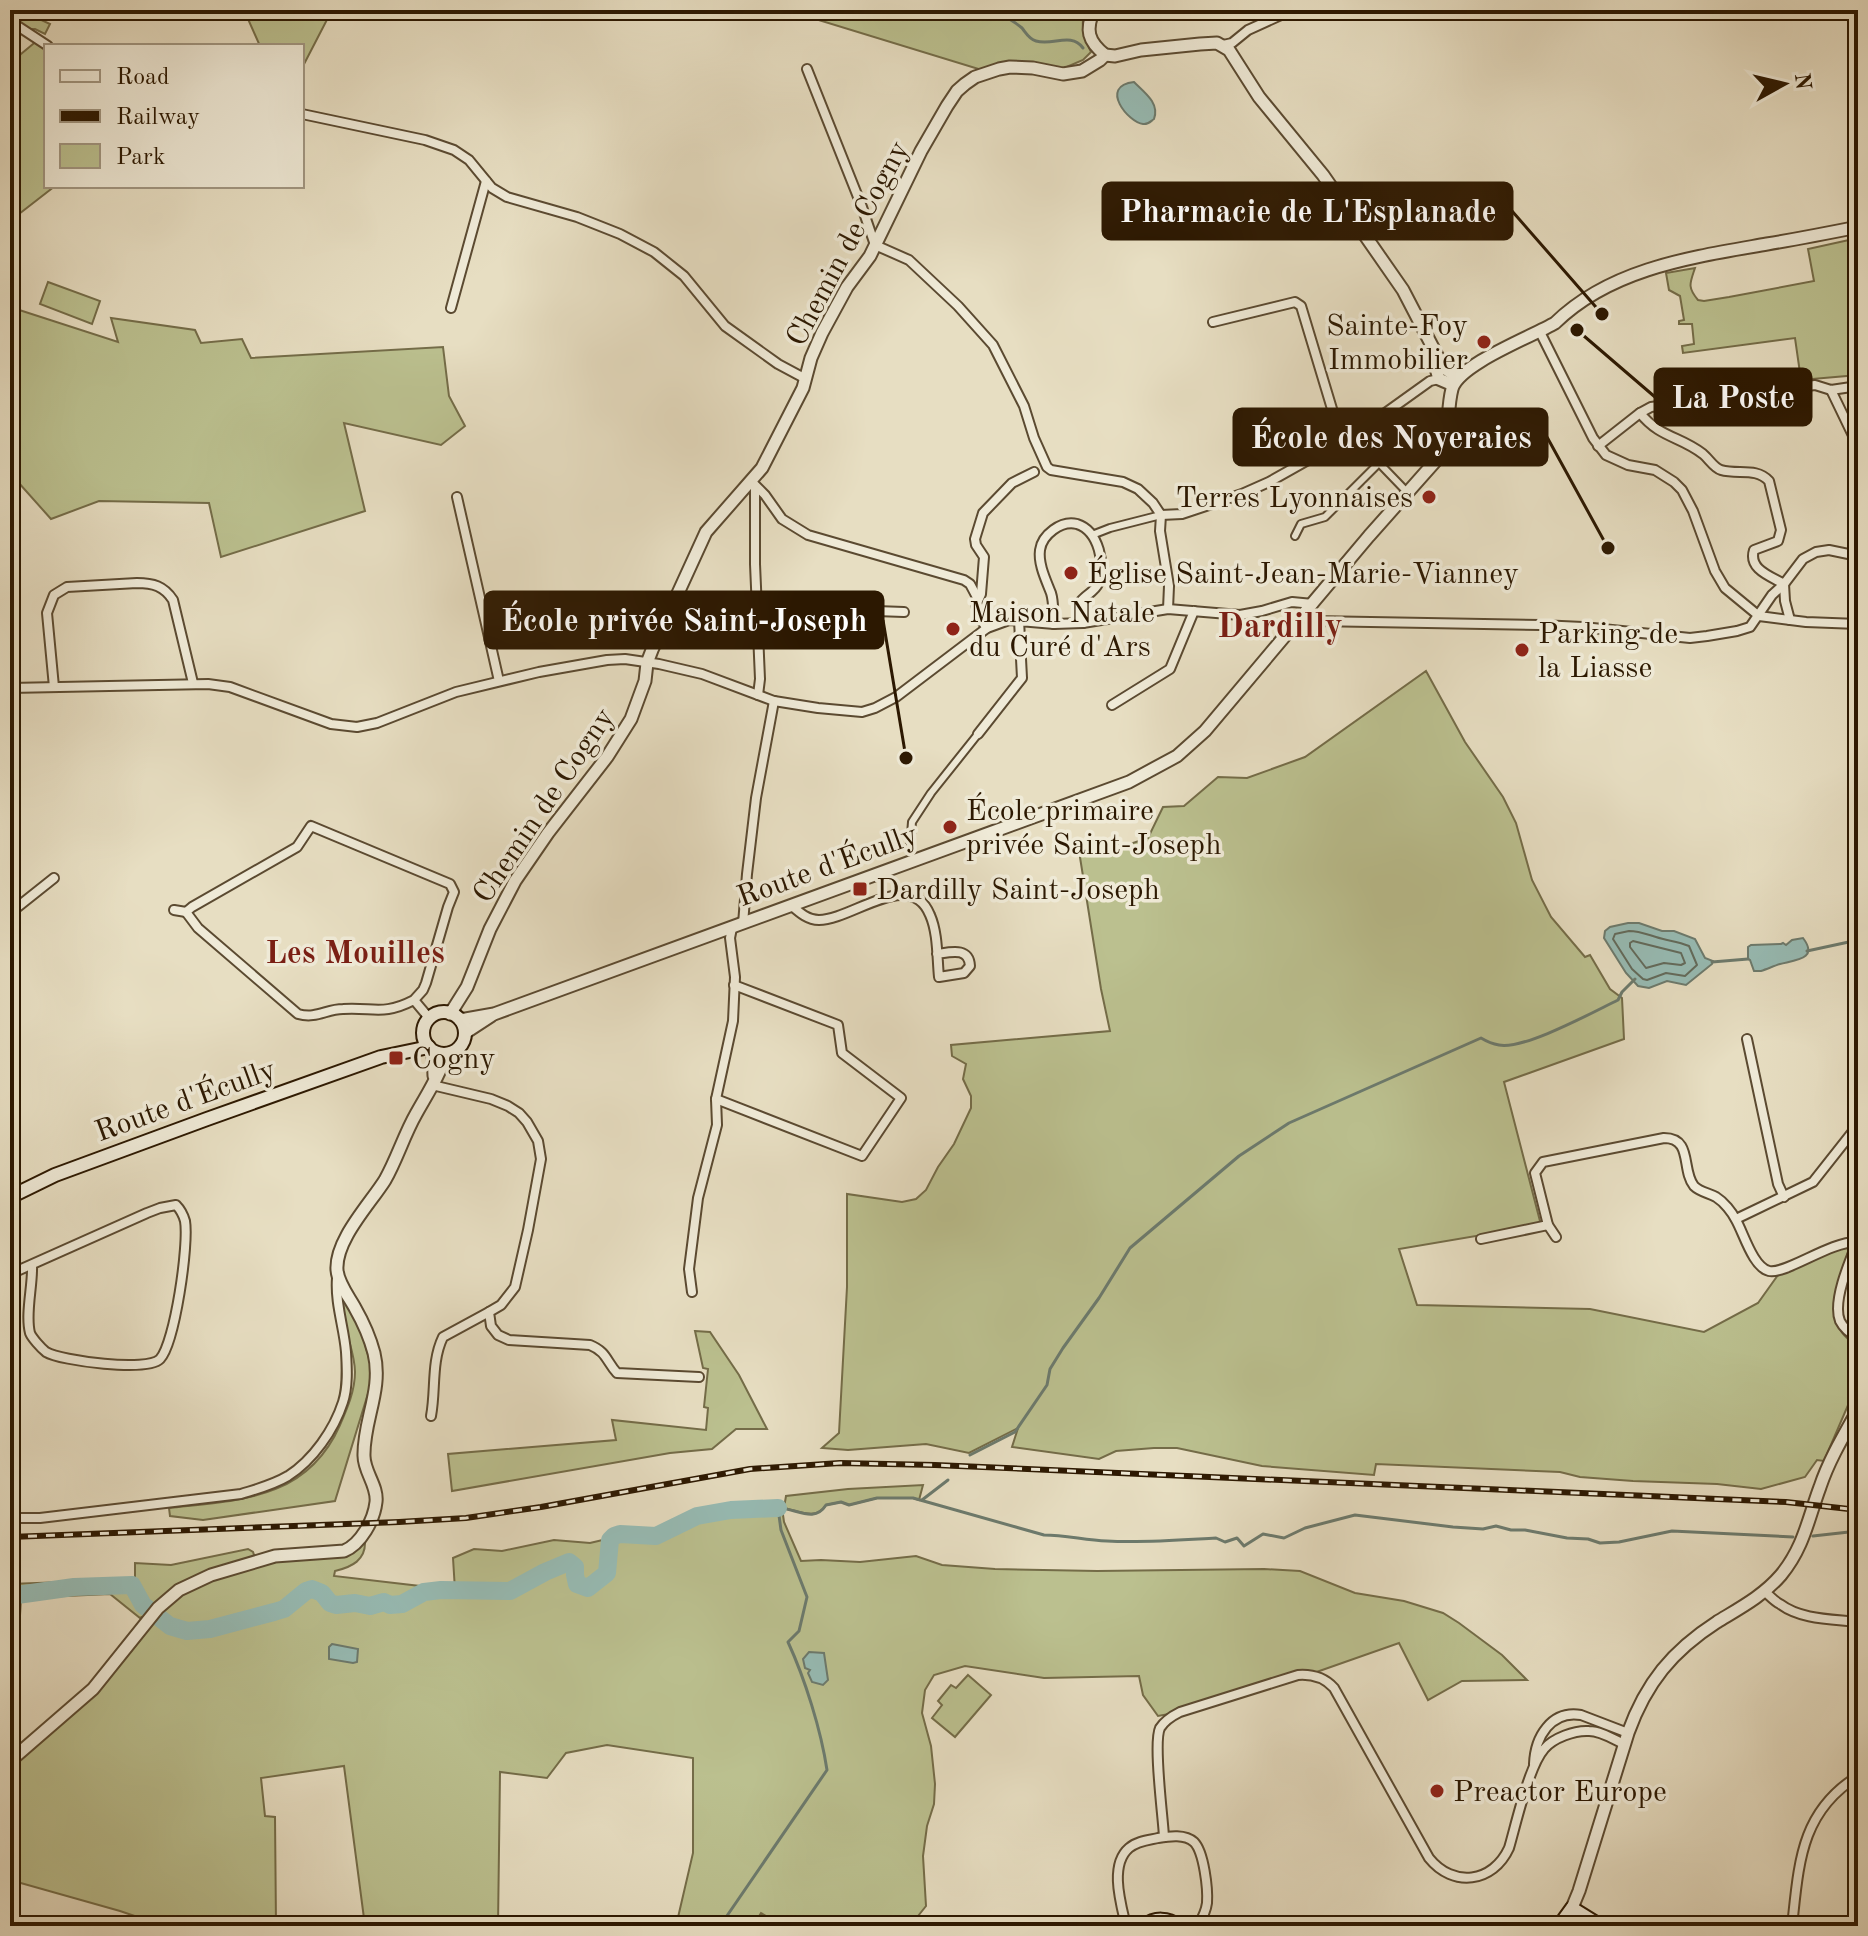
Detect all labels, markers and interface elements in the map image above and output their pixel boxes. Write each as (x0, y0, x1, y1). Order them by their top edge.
legend (44, 44, 304, 188)
north arrow (1744, 44, 1824, 124)
text: Road (116, 66, 169, 90)
text: N (1790, 72, 1814, 92)
text: Railway (116, 106, 200, 130)
street label: Chemin de Cogny (782, 136, 916, 352)
text: Park (116, 146, 165, 170)
callout: Pharmacie de L'Esplanade (1103, 183, 1512, 239)
text: Pharmacie de L'Esplanade (1119, 198, 1497, 230)
place label: Sainte-Foy Immobilier (1326, 312, 1468, 376)
marker: Sainte-Foy Immobilier (1475, 333, 1493, 351)
callout: La Poste (1655, 369, 1811, 425)
text: La Poste (1671, 384, 1795, 416)
callout: École des Noyeraies (1234, 409, 1547, 465)
text: École des Noyeraies (1250, 417, 1532, 456)
place label: Terres Lyonnaises (1175, 484, 1413, 514)
marker: Terres Lyonnaises (1420, 488, 1438, 506)
place label: Église Saint-Jean-Marie-Vianney (1087, 555, 1519, 590)
marker: Église Saint-Jean-Marie-Vianney (1062, 564, 1080, 582)
callout: École privée Saint-Joseph (485, 592, 883, 648)
place label: Maison Natale du Curé d'Ars (969, 599, 1155, 663)
text: École privée Saint-Joseph (501, 600, 867, 639)
district label: Dardilly (1217, 611, 1343, 645)
marker: Maison Natale du Curé d'Ars (944, 620, 962, 638)
place label: Parking de la Liasse (1538, 620, 1678, 684)
marker: Parking de la Liasse (1513, 641, 1531, 659)
street label: Chemin de Cogny (469, 703, 621, 909)
place label: École primaire privée Saint-Joseph (966, 792, 1221, 861)
street label: Route d'Écully (732, 816, 922, 913)
marker: École primaire privée Saint-Joseph (941, 818, 959, 836)
place label: Dardilly Saint-Joseph (876, 876, 1160, 906)
marker: Dardilly Saint-Joseph (851, 880, 869, 898)
district label: Les Mouilles (265, 939, 445, 971)
place label: Cogny (412, 1045, 495, 1075)
marker: Cogny (387, 1049, 405, 1067)
street label: Route d'Écully (90, 1051, 280, 1148)
place label: Preactor Europe (1453, 1778, 1667, 1808)
marker: Preactor Europe (1428, 1782, 1446, 1800)

